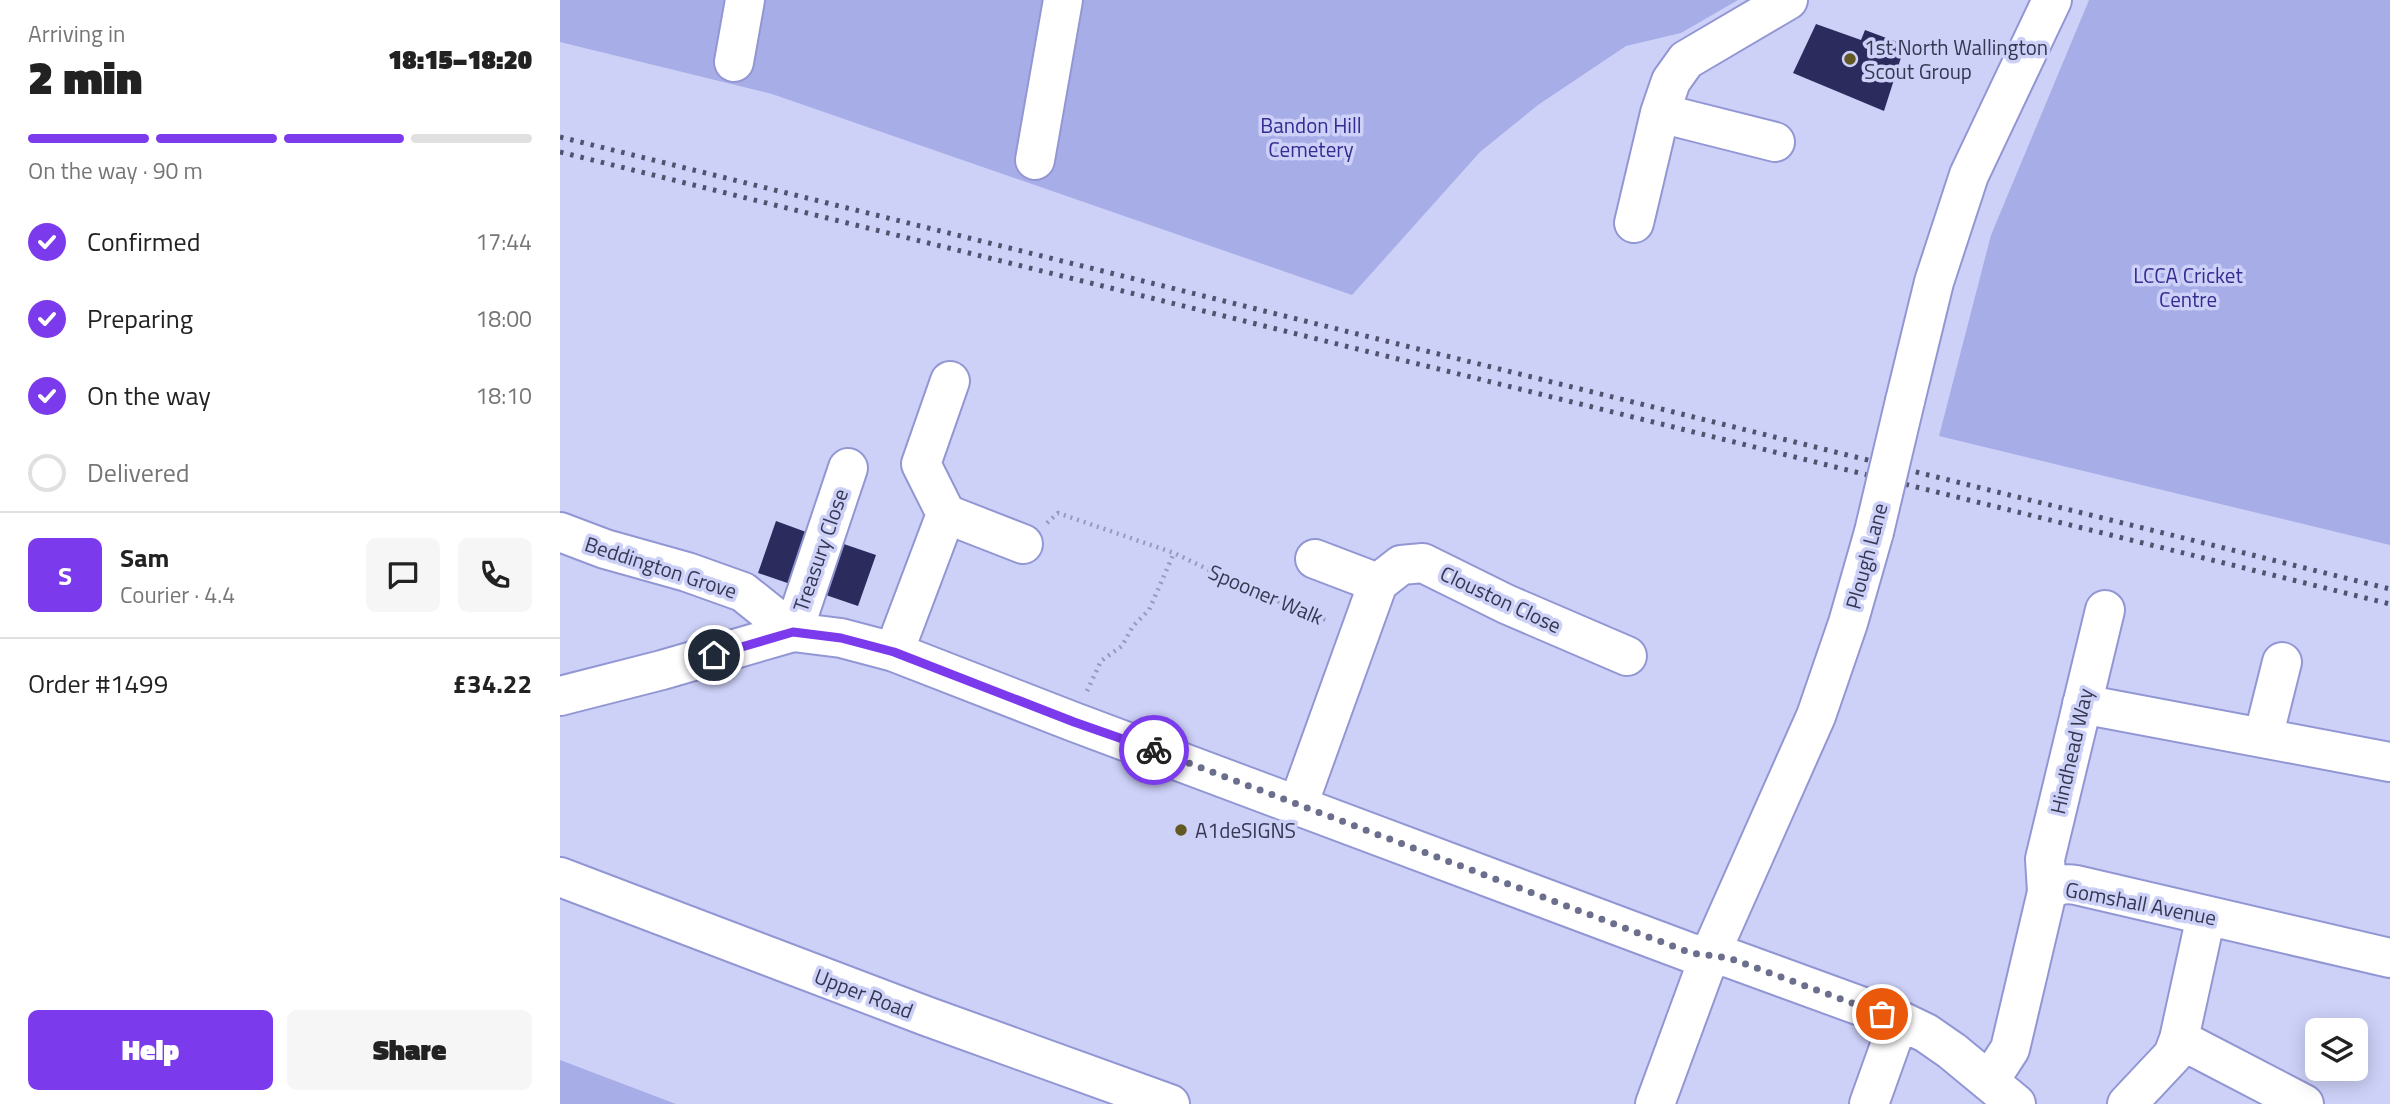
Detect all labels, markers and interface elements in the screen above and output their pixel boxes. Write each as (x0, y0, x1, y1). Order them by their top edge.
text: Arriving in (28, 16, 125, 51)
place label: 1st North Wallington Scout Group (1864, 31, 2048, 87)
text: 18:15–18:20 (388, 40, 532, 79)
text: 2 min (28, 42, 142, 112)
marker: 1st North Wallington Scout Group (1842, 51, 1858, 67)
park label: Bandon Hill Cemetery (1260, 109, 1362, 165)
text: On the way · 90 m (28, 153, 203, 188)
text: Confirmed (87, 222, 201, 261)
icon: check (28, 223, 66, 261)
text: 17:44 (475, 224, 532, 259)
park label: LCCA Cricket Centre (2133, 259, 2243, 315)
text: Preparing (87, 299, 193, 338)
icon: check (28, 300, 66, 338)
text: 18:00 (475, 301, 532, 336)
text: On the way (87, 376, 211, 415)
icon: check (28, 377, 66, 415)
text: 18:10 (475, 378, 532, 413)
text: Delivered (87, 453, 190, 492)
street label: Treasury Close (784, 484, 856, 616)
street label: Plough Lane (1836, 499, 1896, 613)
street label: Beddington Grove (581, 527, 741, 607)
text: Sam (120, 538, 169, 577)
button: chat (366, 538, 440, 612)
button: phone (458, 538, 532, 612)
street label: Spooner Walk (1204, 555, 1328, 633)
text: S (58, 556, 72, 595)
street label: Clouston Close (1435, 557, 1567, 641)
text: Courier · 4.4 (120, 577, 235, 612)
pin (684, 625, 744, 685)
icon: home (695, 636, 733, 674)
text: Order #1499 (28, 664, 168, 703)
text: £34.22 (453, 664, 532, 703)
street label: Hindhead Way (2041, 685, 2101, 817)
courier (1119, 715, 1189, 785)
icon: bike (1135, 731, 1173, 769)
place label: A1deSIGNS (1195, 814, 1296, 846)
marker: A1deSIGNS (1173, 822, 1189, 838)
street label: Gomshall Avenue (2063, 873, 2219, 933)
street label: Upper Road (810, 959, 918, 1027)
pin (1852, 984, 1912, 1044)
icon: bag (1863, 995, 1901, 1033)
button: Help (28, 1010, 273, 1090)
button: Share (287, 1010, 532, 1090)
map controls (2305, 1018, 2368, 1081)
button: layers (2305, 1018, 2368, 1081)

